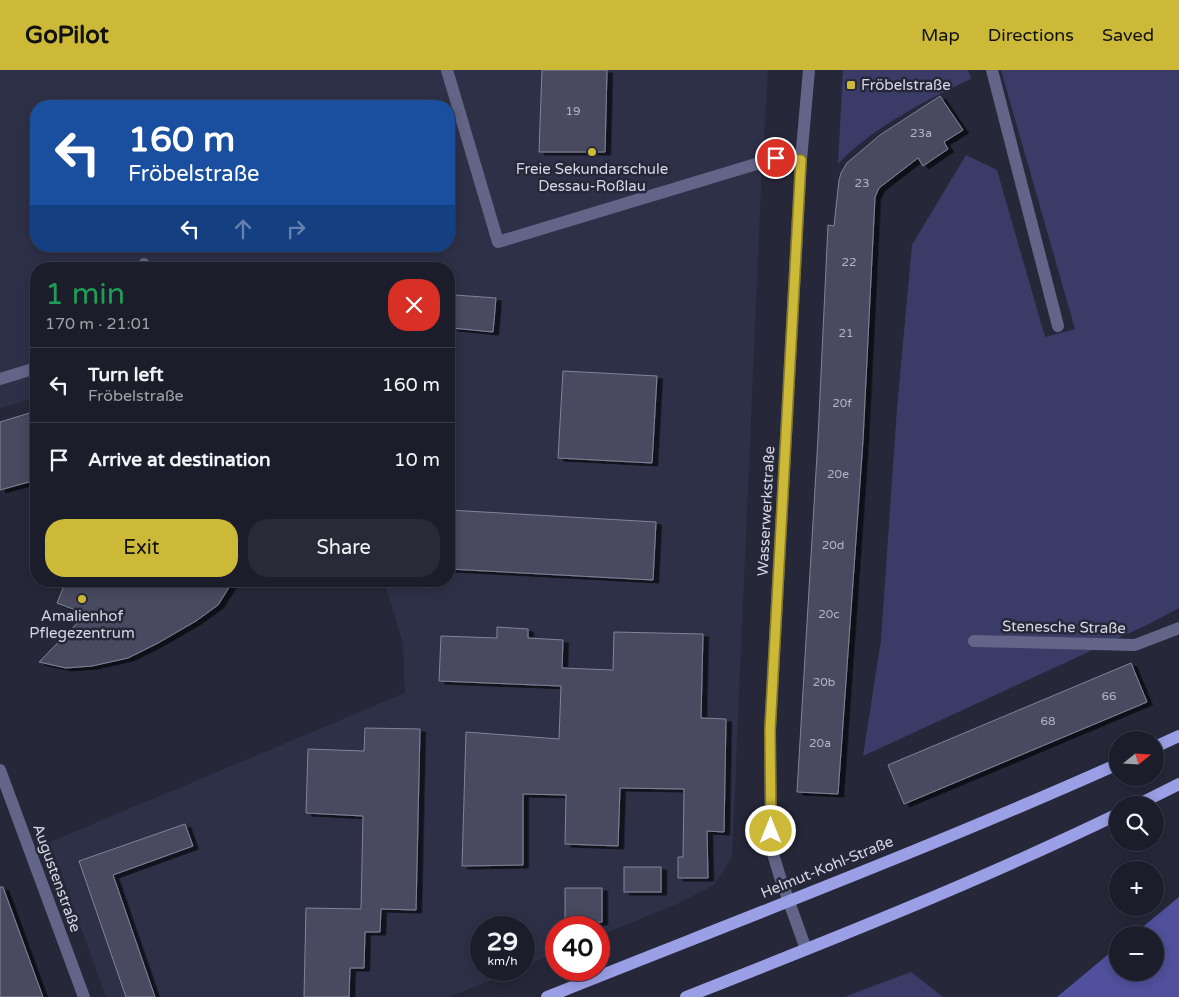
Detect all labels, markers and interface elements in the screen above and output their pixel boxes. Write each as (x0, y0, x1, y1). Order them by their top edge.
text: GoPilot (25, 21, 109, 50)
text: Map (921, 24, 960, 46)
text: Directions (988, 24, 1074, 46)
text: Saved (1102, 24, 1154, 46)
place label: Fröbelstraße (861, 76, 951, 94)
marker: Fröbelstraße (845, 79, 857, 91)
house number: 19 (565, 104, 581, 118)
text: 160 m (128, 119, 235, 161)
icon: left (45, 120, 110, 185)
house number: 23a (910, 126, 932, 140)
pin (755, 137, 797, 179)
icon: arrive (762, 144, 790, 172)
marker: Freie Sekundarschule Dessau-Roßlau (586, 146, 598, 158)
place label: Freie Sekundarschule Dessau-Roßlau (516, 160, 668, 195)
text: Fröbelstraße (128, 161, 260, 187)
house number: 23 (854, 176, 870, 190)
icon: left (176, 215, 204, 243)
icon: ahead (229, 215, 257, 243)
icon: right (282, 215, 310, 243)
house number: 22 (841, 255, 857, 269)
text: 1 min (45, 276, 125, 313)
button: close (388, 279, 440, 331)
text: 170 m · 21:01 (45, 314, 151, 334)
house number: 21 (838, 326, 854, 340)
text: Turn left (88, 364, 164, 386)
icon: left (45, 371, 73, 399)
text: 160 m (382, 374, 440, 396)
text: Fröbelstraße (88, 386, 184, 406)
house number: 20f (832, 396, 852, 410)
street label: Wasserwerkstraße (754, 445, 778, 577)
icon: arrive (45, 446, 73, 474)
text: Arrive at destination (88, 449, 271, 471)
text: 10 m (394, 449, 440, 471)
house number: 20e (827, 467, 849, 481)
button: Exit (45, 519, 238, 577)
button: Share (248, 519, 440, 577)
house number: 20d (822, 538, 844, 552)
marker: Amalienhof Pflegezentrum (76, 593, 88, 605)
place label: Amalienhof Pflegezentrum (29, 607, 135, 642)
house number: 20c (818, 607, 840, 621)
street label: Stenesche Straße (1002, 617, 1126, 637)
house number: 20b (813, 675, 835, 689)
house number: 66 (1101, 689, 1117, 703)
house number: 68 (1040, 714, 1056, 728)
north arrow (1109, 731, 1164, 786)
map controls (1109, 731, 1164, 981)
house number: 20a (809, 736, 831, 750)
button: search (1109, 796, 1164, 851)
position arrow (744, 804, 796, 856)
street label: Augustenstraße (29, 821, 85, 935)
street label: Helmut-Kohl-Straße (758, 832, 896, 902)
button: + (1109, 861, 1164, 916)
speed limit sign: 40 (545, 916, 610, 981)
button: − (1109, 926, 1164, 981)
text: 29 (487, 927, 518, 957)
text: km/h (487, 954, 518, 968)

